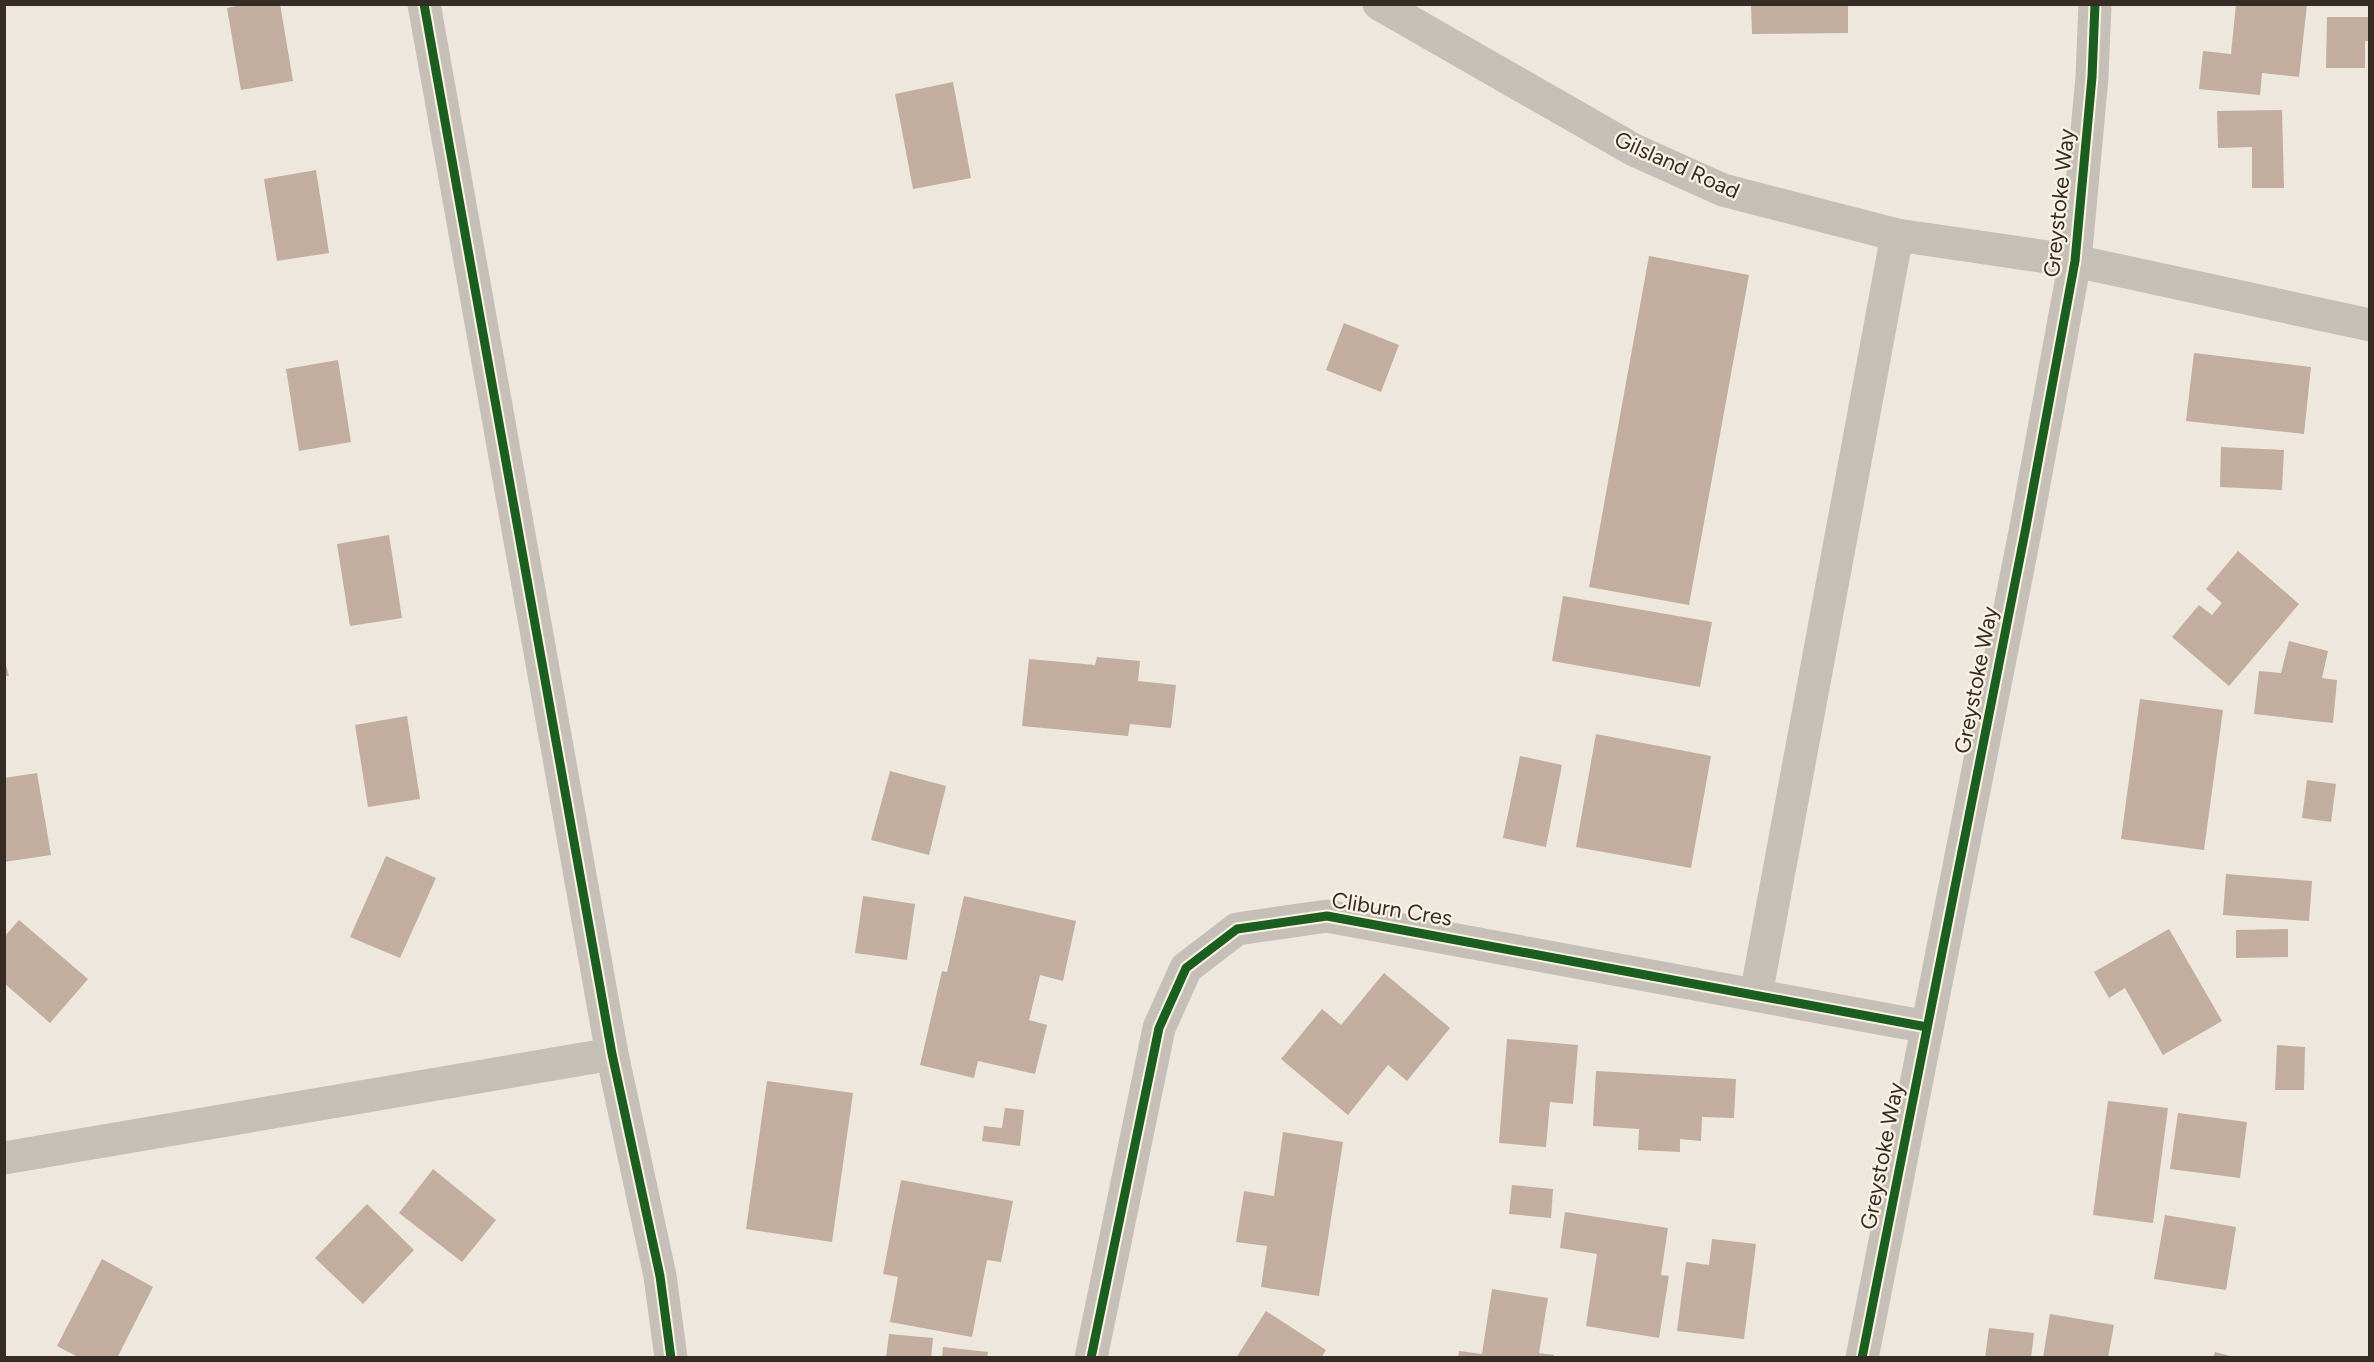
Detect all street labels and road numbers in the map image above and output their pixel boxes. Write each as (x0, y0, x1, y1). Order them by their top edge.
street label: Gilsland Road (1610, 125, 1744, 205)
street label: Greystoke Way (2038, 127, 2080, 279)
street label: Greystoke Way (1948, 604, 2004, 756)
street label: Cliburn Cres (1330, 886, 1454, 932)
street label: Greystoke Way (1854, 1080, 1910, 1232)

